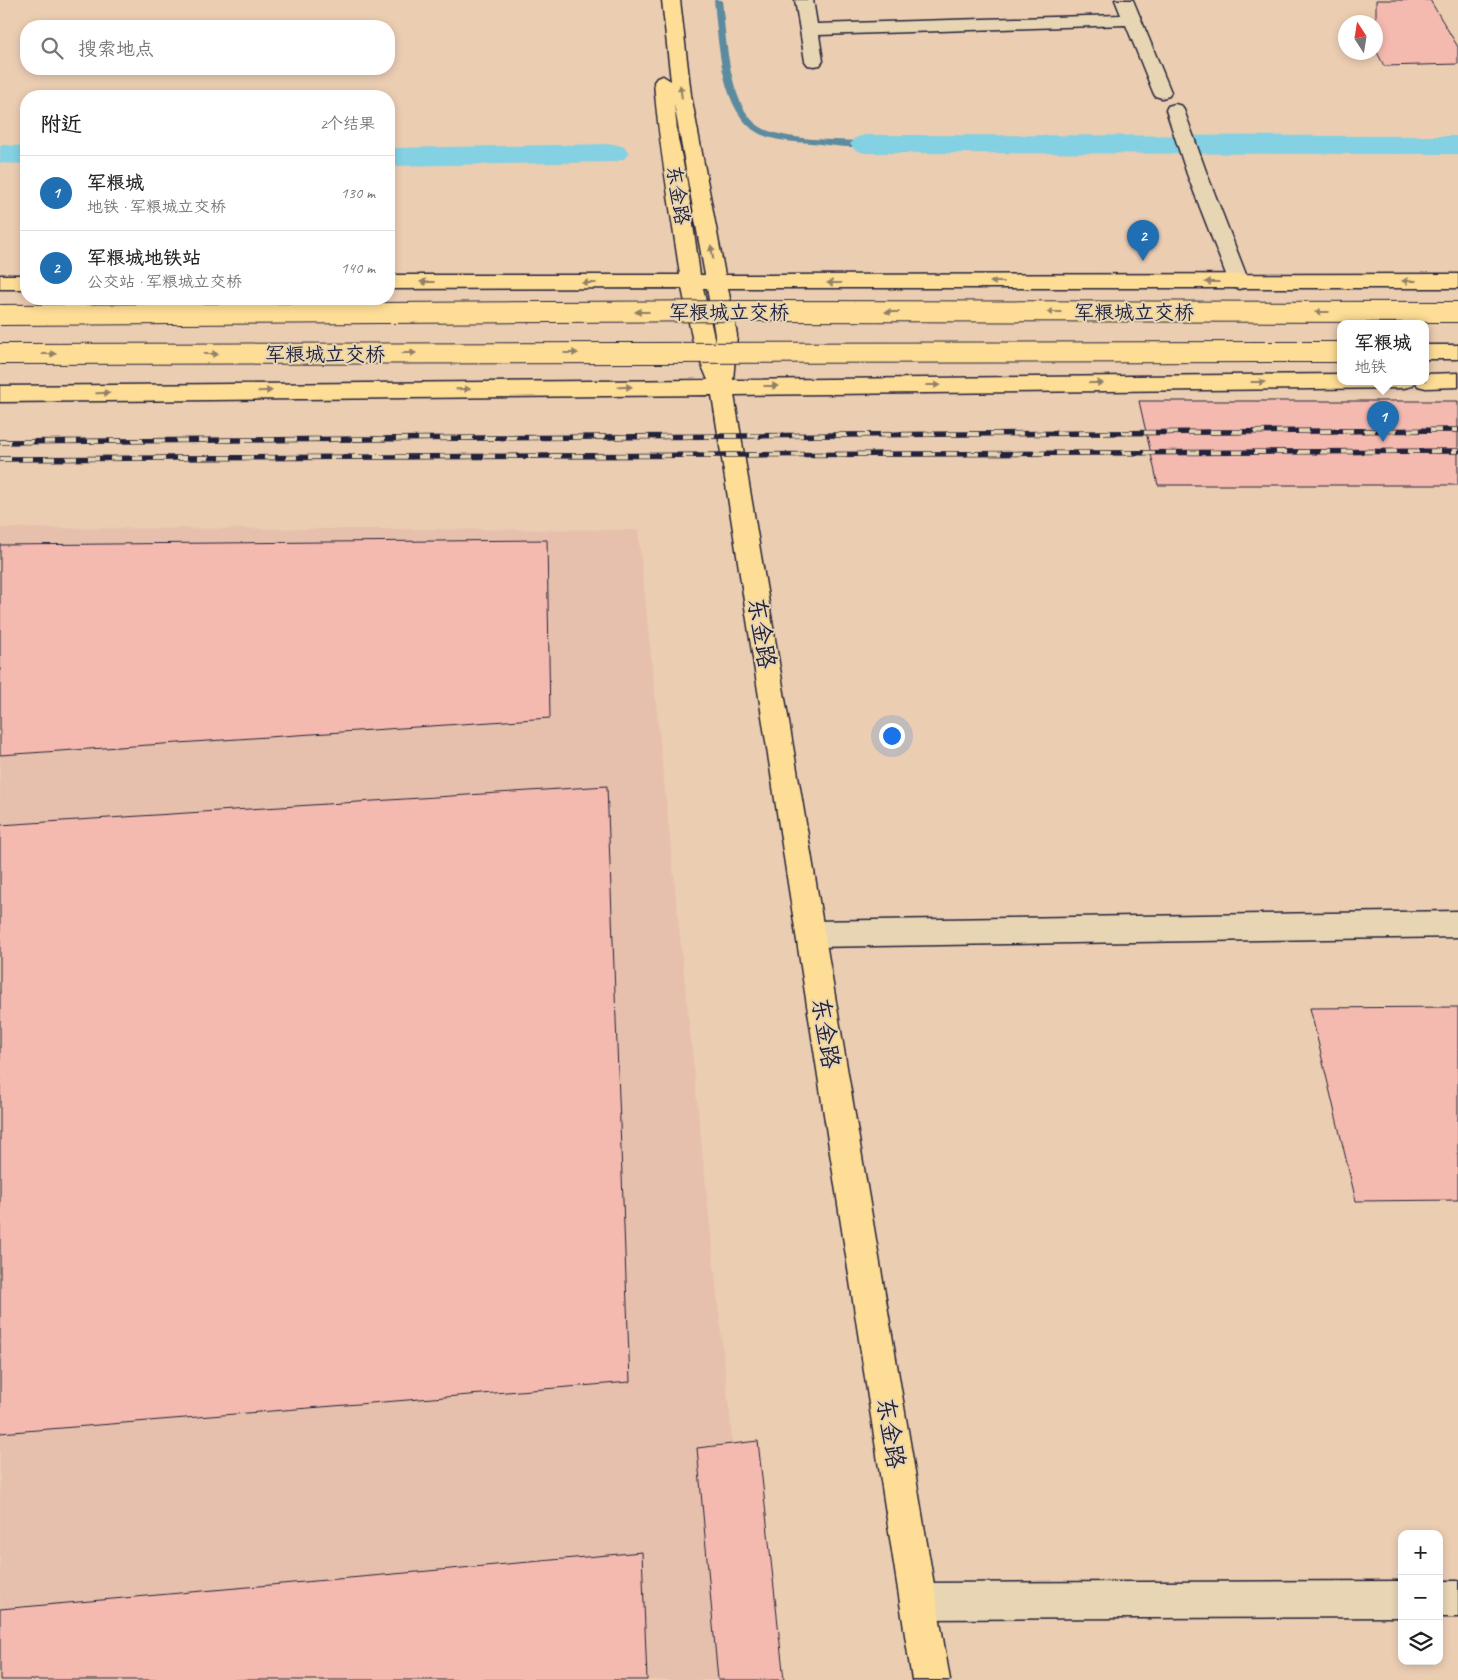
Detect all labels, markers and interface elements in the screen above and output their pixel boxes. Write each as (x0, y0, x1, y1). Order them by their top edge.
north arrow (1338, 15, 1383, 60)
search box (20, 20, 395, 75)
icon: search (38, 34, 66, 62)
text: 搜索地点 (78, 37, 154, 61)
one-way arrow (677, 84, 685, 100)
text: 附近 (40, 111, 82, 137)
text: 2个结果 (320, 114, 375, 134)
street label: 东金路 (661, 163, 695, 228)
text: 军粮城 (87, 171, 144, 195)
text: 1 (52, 183, 60, 203)
text: 130 m (341, 183, 375, 203)
text: 地铁 · 军粮城立交桥 (87, 197, 226, 217)
pin: 2 (1127, 220, 1159, 261)
one-way arrow (707, 243, 715, 259)
text: 军粮城地铁站 (87, 246, 201, 270)
text: 2 (52, 258, 60, 278)
text: 140 m (341, 258, 375, 278)
text: 公交站 · 军粮城立交桥 (87, 272, 242, 292)
one-way arrow (1401, 277, 1417, 285)
one-way arrow (419, 278, 435, 286)
one-way arrow (989, 278, 1005, 286)
one-way arrow (1204, 278, 1220, 286)
one-way arrow (581, 279, 597, 287)
one-way arrow (826, 279, 842, 287)
street label: 军粮城立交桥 (669, 300, 789, 325)
street label: 军粮城立交桥 (1074, 300, 1194, 325)
one-way arrow (634, 308, 650, 316)
one-way arrow (884, 308, 900, 316)
one-way arrow (1046, 308, 1062, 316)
one-way arrow (1314, 308, 1330, 316)
popup (1337, 320, 1429, 385)
text: 军粮城 (1354, 331, 1412, 355)
street label: 军粮城立交桥 (265, 342, 385, 367)
one-way arrow (401, 349, 417, 357)
one-way arrow (563, 349, 579, 357)
one-way arrow (41, 350, 57, 358)
one-way arrow (203, 350, 219, 358)
text: 地铁 (1354, 357, 1387, 377)
one-way arrow (1250, 378, 1266, 386)
one-way arrow (1088, 379, 1104, 387)
one-way arrow (925, 381, 941, 389)
one-way arrow (763, 382, 779, 390)
one-way arrow (618, 383, 634, 391)
one-way arrow (455, 385, 471, 393)
one-way arrow (258, 387, 274, 395)
one-way arrow (95, 389, 111, 397)
pin: 1 (1367, 401, 1399, 442)
street label: 东金路 (742, 595, 782, 671)
your location (879, 723, 905, 749)
street label: 东金路 (806, 995, 846, 1071)
street label: 东金路 (871, 1395, 911, 1471)
map controls (1398, 1530, 1443, 1665)
button: + (1398, 1530, 1443, 1575)
button: − (1398, 1575, 1443, 1620)
button: layers (1398, 1620, 1443, 1665)

